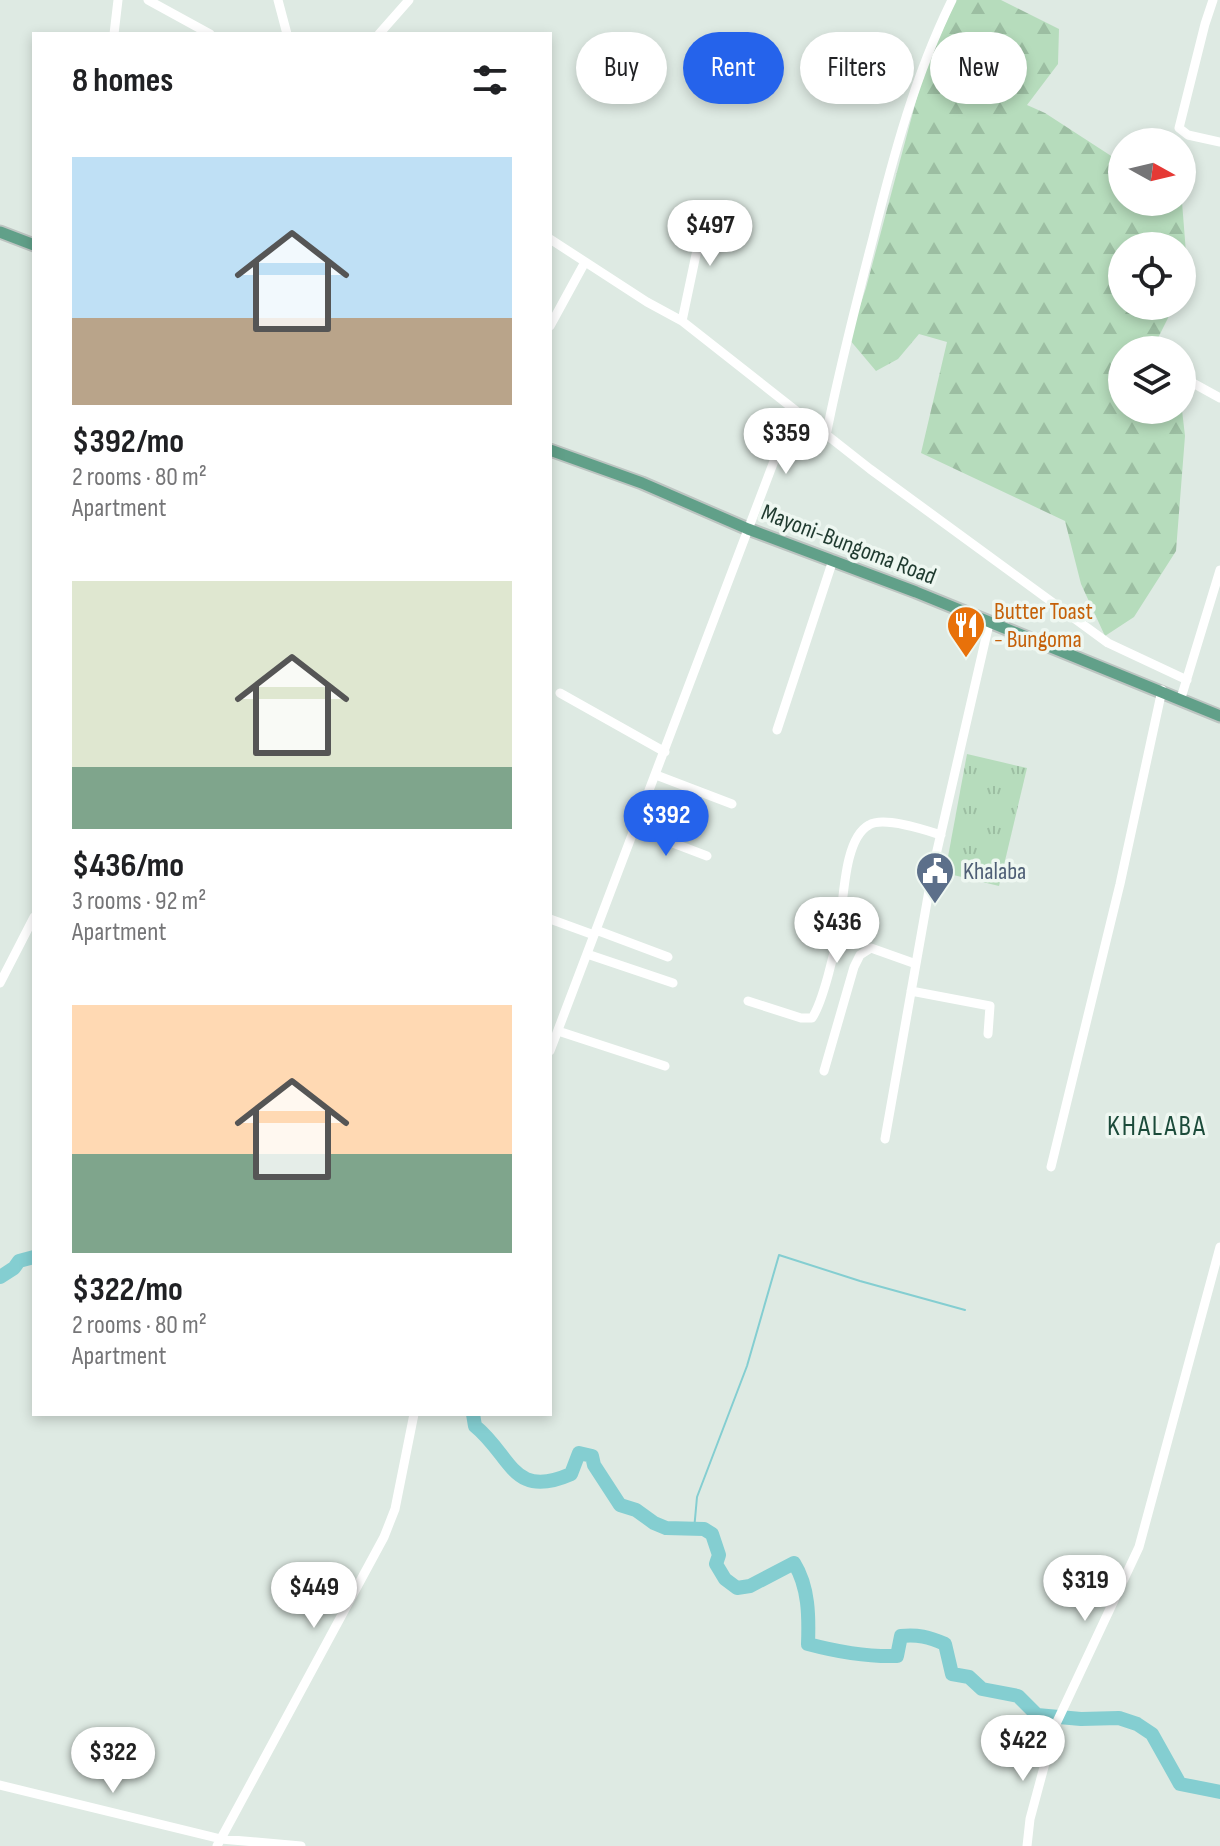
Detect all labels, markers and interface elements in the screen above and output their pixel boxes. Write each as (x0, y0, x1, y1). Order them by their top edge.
chip: Buy (576, 32, 667, 104)
chip: Rent (683, 32, 784, 104)
chip: Filters (800, 32, 914, 104)
chip: New (930, 32, 1027, 104)
icon: filters (468, 58, 512, 102)
text: 8 homes (72, 60, 173, 101)
north arrow (1108, 128, 1196, 216)
map controls (1108, 128, 1196, 424)
pin: $497 (663, 200, 757, 268)
icon: home (220, 209, 364, 353)
text: $497 (685, 210, 735, 241)
button: locate (1108, 232, 1196, 320)
button: layers (1108, 336, 1196, 424)
pin: $359 (739, 408, 833, 476)
text: $359 (762, 418, 810, 449)
text: $392/mo (72, 421, 184, 462)
text: 2 rooms · 80 m² (72, 462, 207, 493)
text: Apartment (72, 493, 166, 524)
street label: Mayoni-Bungoma Road (757, 498, 940, 591)
place label: Butter Toast - Bungoma (994, 597, 1093, 654)
restaurant icon: Butter Toast - Bungoma (945, 604, 987, 659)
icon: home (220, 633, 364, 777)
pin: $392 (619, 790, 713, 858)
text: $392 (642, 800, 690, 831)
text: $436/mo (72, 845, 184, 886)
public building icon: Khalaba (914, 850, 956, 905)
place label: Khalaba (963, 857, 1026, 886)
text: 3 rooms · 92 m² (72, 886, 206, 917)
pin: $436 (790, 897, 884, 965)
text: $436 (812, 907, 862, 938)
text: Apartment (72, 917, 166, 948)
icon: home (220, 1057, 364, 1201)
district label: KHALABA (1107, 1110, 1207, 1143)
text: $322/mo (72, 1269, 183, 1310)
text: 2 rooms · 80 m² (72, 1310, 207, 1341)
text: Apartment (72, 1341, 166, 1372)
pin: $319 (1038, 1555, 1132, 1623)
pin: $449 (267, 1562, 361, 1630)
text: $319 (1061, 1565, 1109, 1596)
text: $449 (289, 1572, 339, 1603)
pin: $422 (976, 1715, 1070, 1783)
text: $422 (999, 1725, 1047, 1756)
pin: $322 (66, 1727, 160, 1795)
text: $322 (89, 1737, 137, 1768)

